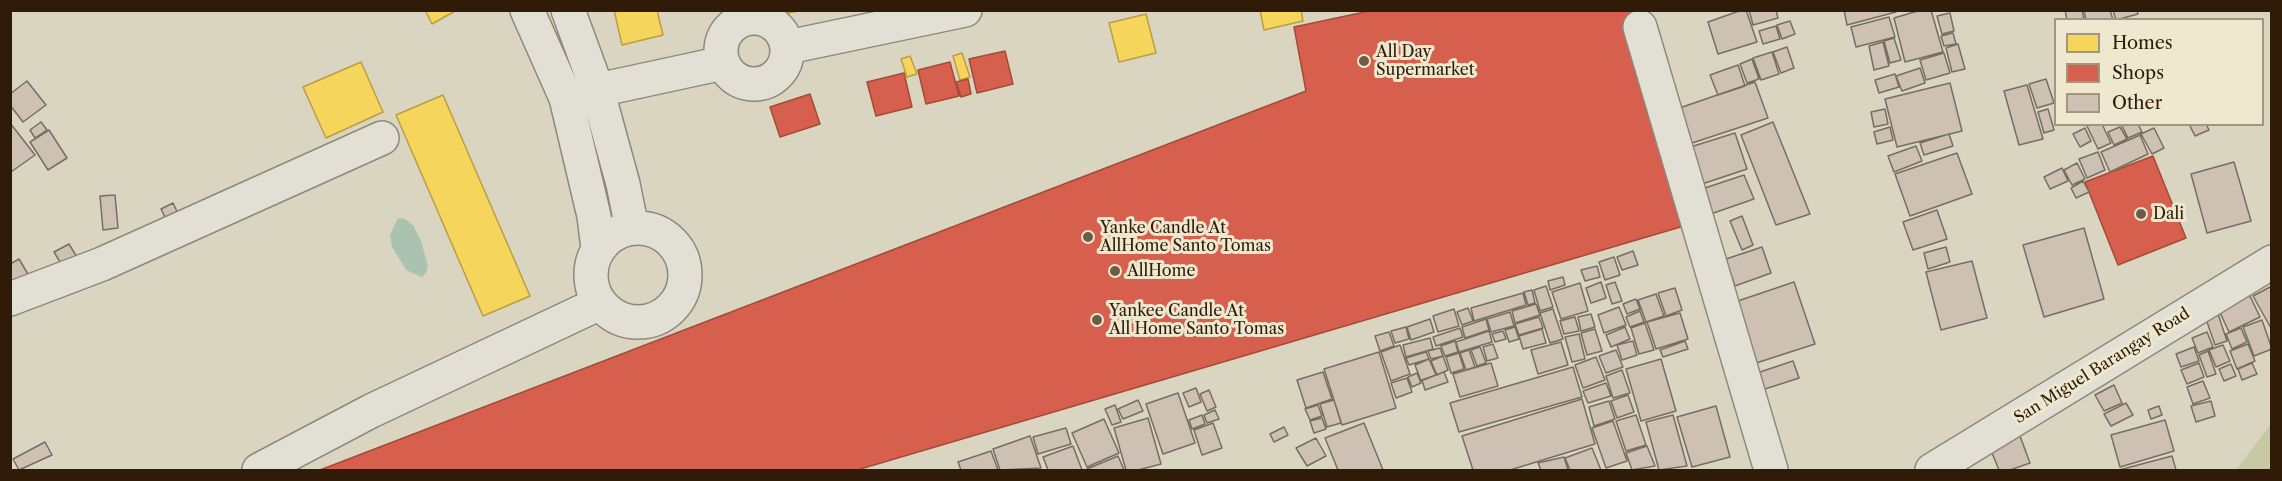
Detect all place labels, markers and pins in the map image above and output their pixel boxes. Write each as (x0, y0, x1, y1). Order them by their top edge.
place label: All Day Supermarket (1376, 42, 1474, 80)
marker: All Day Supermarket (1357, 54, 1371, 68)
place label: Dali (2153, 204, 2184, 224)
marker: Dali (2134, 207, 2148, 221)
place label: Yanke Candle At AllHome Santo Tomas (1100, 218, 1271, 256)
marker: Yanke Candle At AllHome Santo Tomas (1081, 230, 1095, 244)
place label: AllHome (1127, 261, 1195, 281)
marker: AllHome (1108, 264, 1122, 278)
place label: Yankee Candle At All Home Santo Tomas (1109, 301, 1284, 339)
marker: Yankee Candle At All Home Santo Tomas (1090, 313, 1104, 327)

